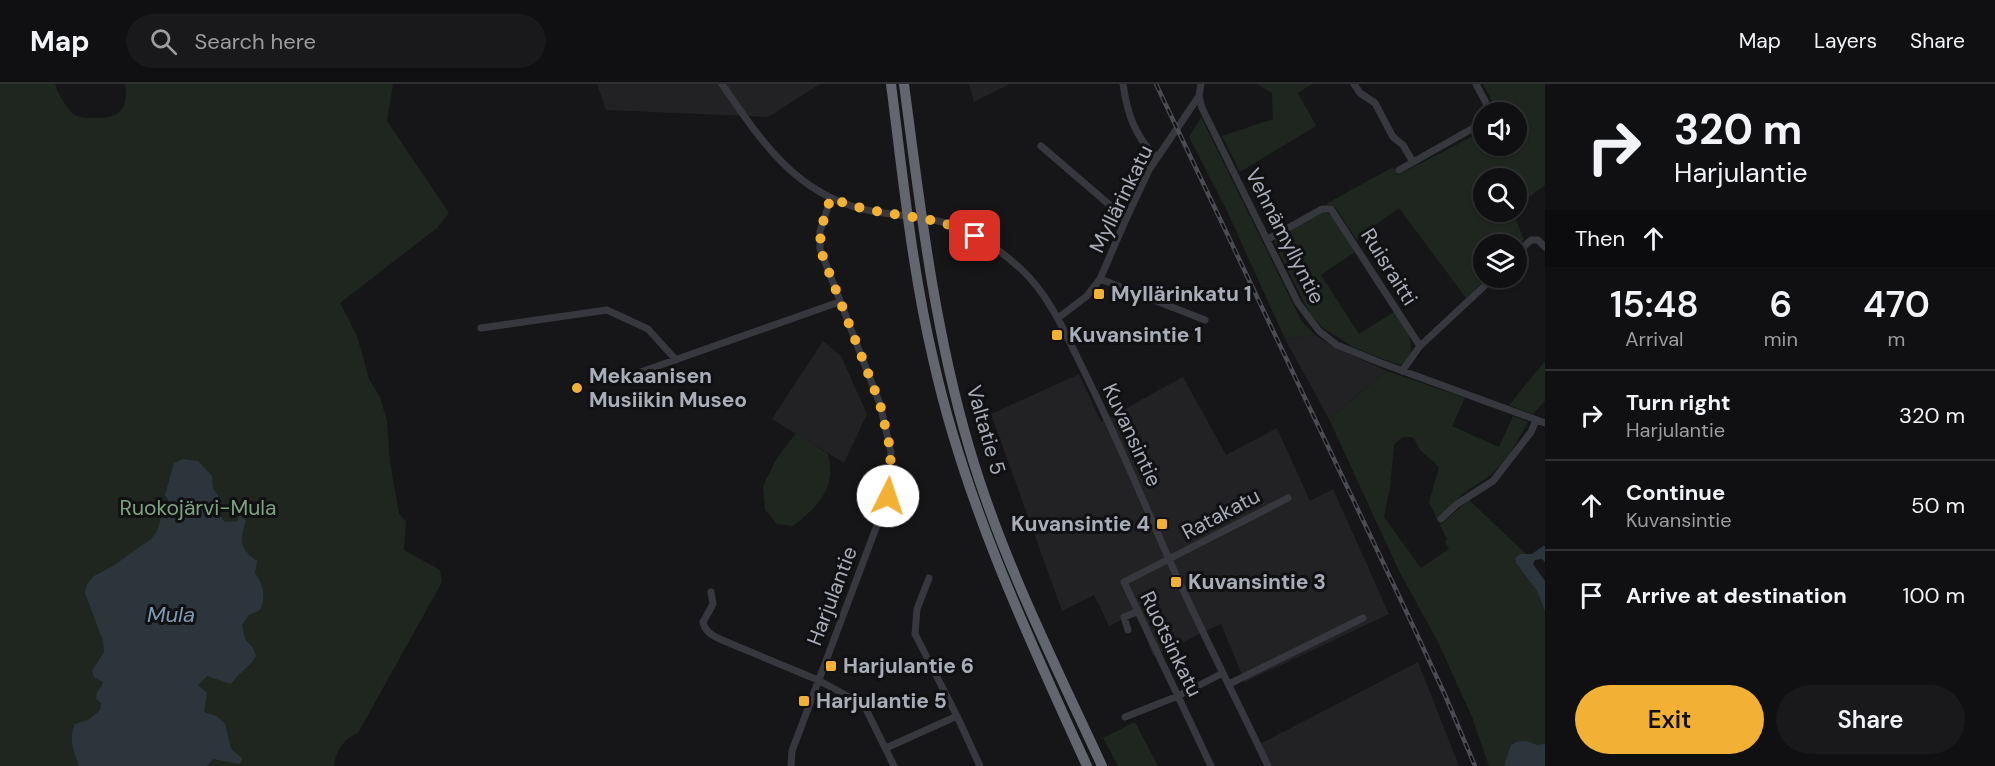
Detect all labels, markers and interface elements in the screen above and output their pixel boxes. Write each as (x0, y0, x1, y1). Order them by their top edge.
search box (126, 14, 546, 68)
text: Map (30, 23, 90, 60)
icon: search (147, 25, 180, 58)
text: Search here (195, 27, 316, 56)
text: Map (1739, 27, 1781, 55)
text: Layers (1814, 27, 1877, 55)
text: Share (1910, 27, 1965, 55)
map controls (1473, 102, 1527, 288)
button: sound (1473, 102, 1527, 156)
text: 320 m (1674, 102, 1802, 157)
icon: right (1575, 108, 1653, 186)
street label: Myllärinkatu (1083, 140, 1159, 258)
text: Harjulantie (1674, 155, 1808, 190)
street label: Vehnämyllyntie (1239, 163, 1331, 309)
button: search (1473, 168, 1527, 222)
pin (949, 210, 1000, 261)
icon: arrive (958, 219, 991, 252)
icon: ahead (1637, 222, 1670, 255)
street label: Ruisraitti (1354, 223, 1424, 311)
text: Then (1575, 224, 1625, 253)
button: layers (1473, 234, 1527, 288)
place label: Myllärinkatu 1 (1111, 280, 1252, 308)
text: 15:48 (1610, 281, 1699, 328)
text: 6 (1769, 281, 1792, 328)
text: 470 (1863, 281, 1930, 328)
marker: Myllärinkatu 1 (1092, 287, 1106, 301)
place label: Kuvansintie 1 (1069, 321, 1202, 349)
text: Arrival (1625, 326, 1684, 352)
text: min (1764, 326, 1798, 352)
text: m (1888, 326, 1905, 352)
marker: Kuvansintie 1 (1050, 328, 1064, 342)
place label: Mekaanisen Musiikin Museo (589, 362, 747, 414)
street label: Kuvansintie (1096, 379, 1168, 491)
marker: Mekaanisen Musiikin Museo (570, 381, 584, 395)
street label: Valtatie 5 (960, 382, 1012, 478)
text: Turn right (1626, 388, 1731, 417)
icon: right (1575, 399, 1608, 432)
text: 320 m (1899, 401, 1965, 430)
text: Harjulantie (1626, 417, 1725, 443)
position arrow (856, 464, 920, 528)
text: Continue (1626, 478, 1725, 507)
street label: Ratakatu (1177, 482, 1265, 546)
icon: ahead (1575, 489, 1608, 522)
text: 50 m (1911, 491, 1965, 520)
park label: Ruokojärvi-Mula (120, 494, 276, 522)
text: Kuvansintie (1626, 507, 1732, 533)
place label: Kuvansintie 4 (1011, 510, 1150, 538)
marker: Kuvansintie 4 (1155, 517, 1169, 531)
street label: Harjulantie (800, 542, 864, 650)
place label: Kuvansintie 3 (1188, 568, 1326, 596)
marker: Kuvansintie 3 (1169, 575, 1183, 589)
icon: arrive (1575, 579, 1608, 612)
text: Arrive at destination (1626, 581, 1847, 610)
text: 100 m (1903, 581, 1965, 610)
street label: Ruotsinkatu (1133, 586, 1209, 702)
water label: Mula (147, 600, 195, 629)
place label: Harjulantie 6 (843, 652, 974, 680)
marker: Harjulantie 6 (824, 659, 838, 673)
button: Exit (1575, 685, 1764, 754)
button: Share (1776, 685, 1965, 754)
place label: Harjulantie 5 (816, 687, 947, 715)
marker: Harjulantie 5 (797, 694, 811, 708)

